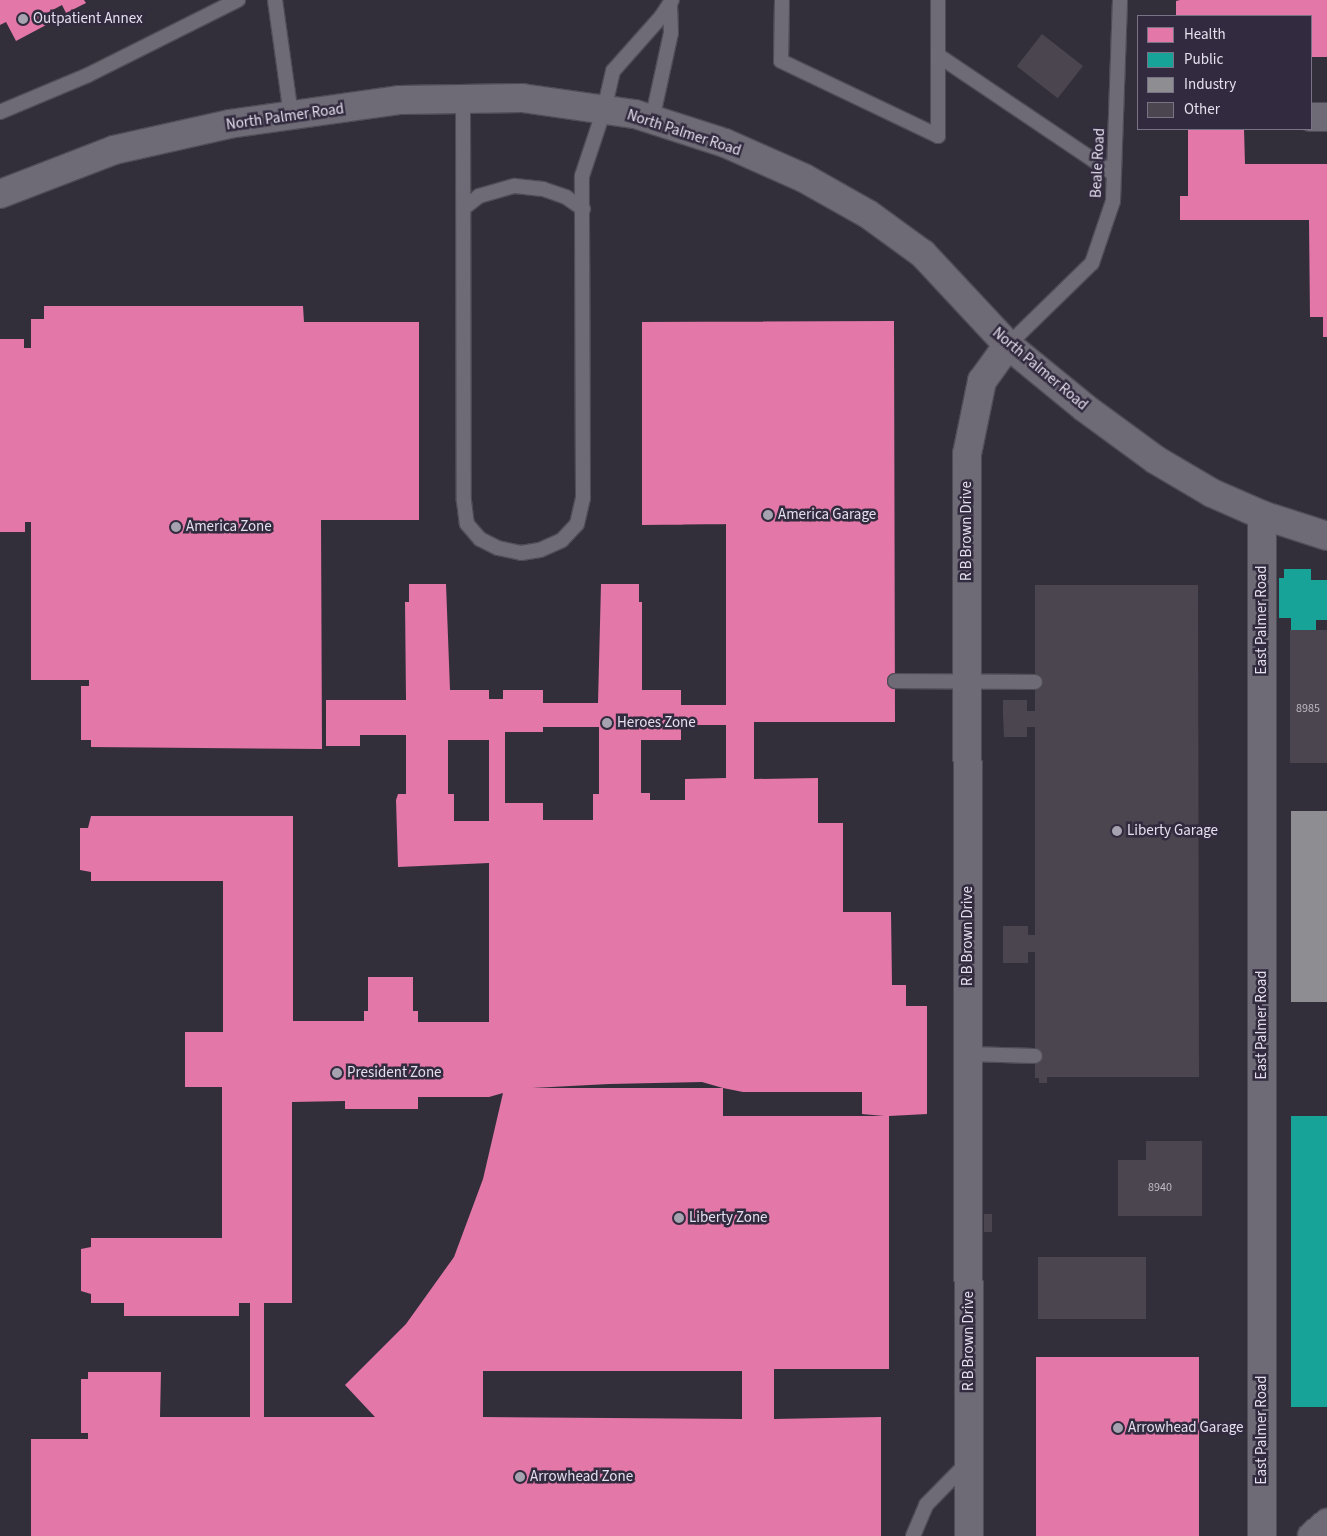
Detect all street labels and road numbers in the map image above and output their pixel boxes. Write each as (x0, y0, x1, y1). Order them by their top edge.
street label: North Palmer Road (225, 100, 345, 134)
street label: North Palmer Road (625, 106, 743, 160)
street label: Beale Road (1087, 128, 1109, 198)
street label: North Palmer Road (989, 324, 1091, 414)
street label: R B Brown Drive (958, 481, 976, 581)
street label: East Palmer Road (1253, 565, 1271, 675)
street label: R B Brown Drive (959, 886, 977, 986)
street label: East Palmer Road (1253, 970, 1271, 1080)
street label: R B Brown Drive (960, 1291, 978, 1391)
street label: East Palmer Road (1253, 1375, 1271, 1485)

